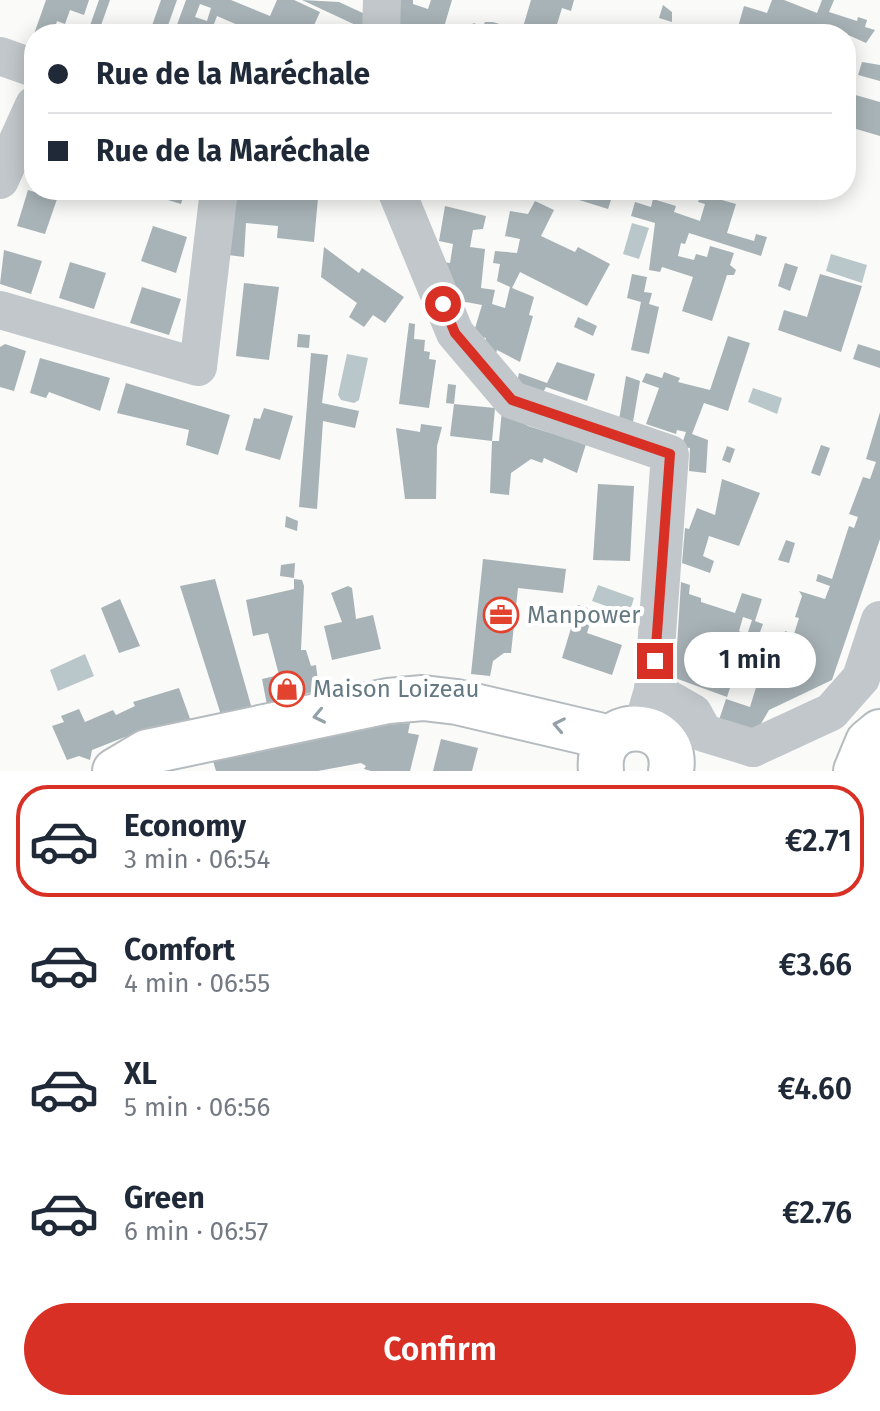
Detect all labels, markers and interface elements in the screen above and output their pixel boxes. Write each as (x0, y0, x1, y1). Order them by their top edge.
text: Rue de la Maréchale (96, 56, 370, 92)
text: Rue de la Maréchale (96, 133, 370, 169)
route start (425, 286, 461, 322)
office icon: Manpower (482, 596, 520, 634)
place label: Manpower (527, 601, 641, 629)
callout: 1 min (683, 633, 815, 689)
route end (637, 643, 673, 679)
text: 1 min (719, 644, 781, 675)
shop icon: Maison Loizeau (268, 670, 306, 708)
place label: Maison Loizeau (313, 675, 479, 703)
one-way arrow (312, 706, 326, 723)
one-way arrow (552, 717, 565, 734)
icon: car (28, 805, 100, 877)
text: Economy (124, 808, 246, 844)
text: €2.71 (785, 823, 852, 859)
text: 3 min · 06:54 (124, 844, 270, 875)
icon: car (28, 929, 100, 1001)
text: Comfort (124, 932, 235, 968)
text: €3.66 (779, 947, 852, 983)
text: 4 min · 06:55 (124, 968, 270, 999)
icon: car (28, 1053, 100, 1125)
text: XL (124, 1056, 157, 1092)
text: €4.60 (778, 1071, 852, 1107)
text: 5 min · 06:56 (124, 1092, 270, 1123)
icon: car (28, 1177, 100, 1249)
text: Green (124, 1180, 205, 1216)
text: €2.76 (782, 1195, 852, 1231)
text: 6 min · 06:57 (124, 1216, 268, 1247)
button: Confirm (24, 1303, 856, 1395)

